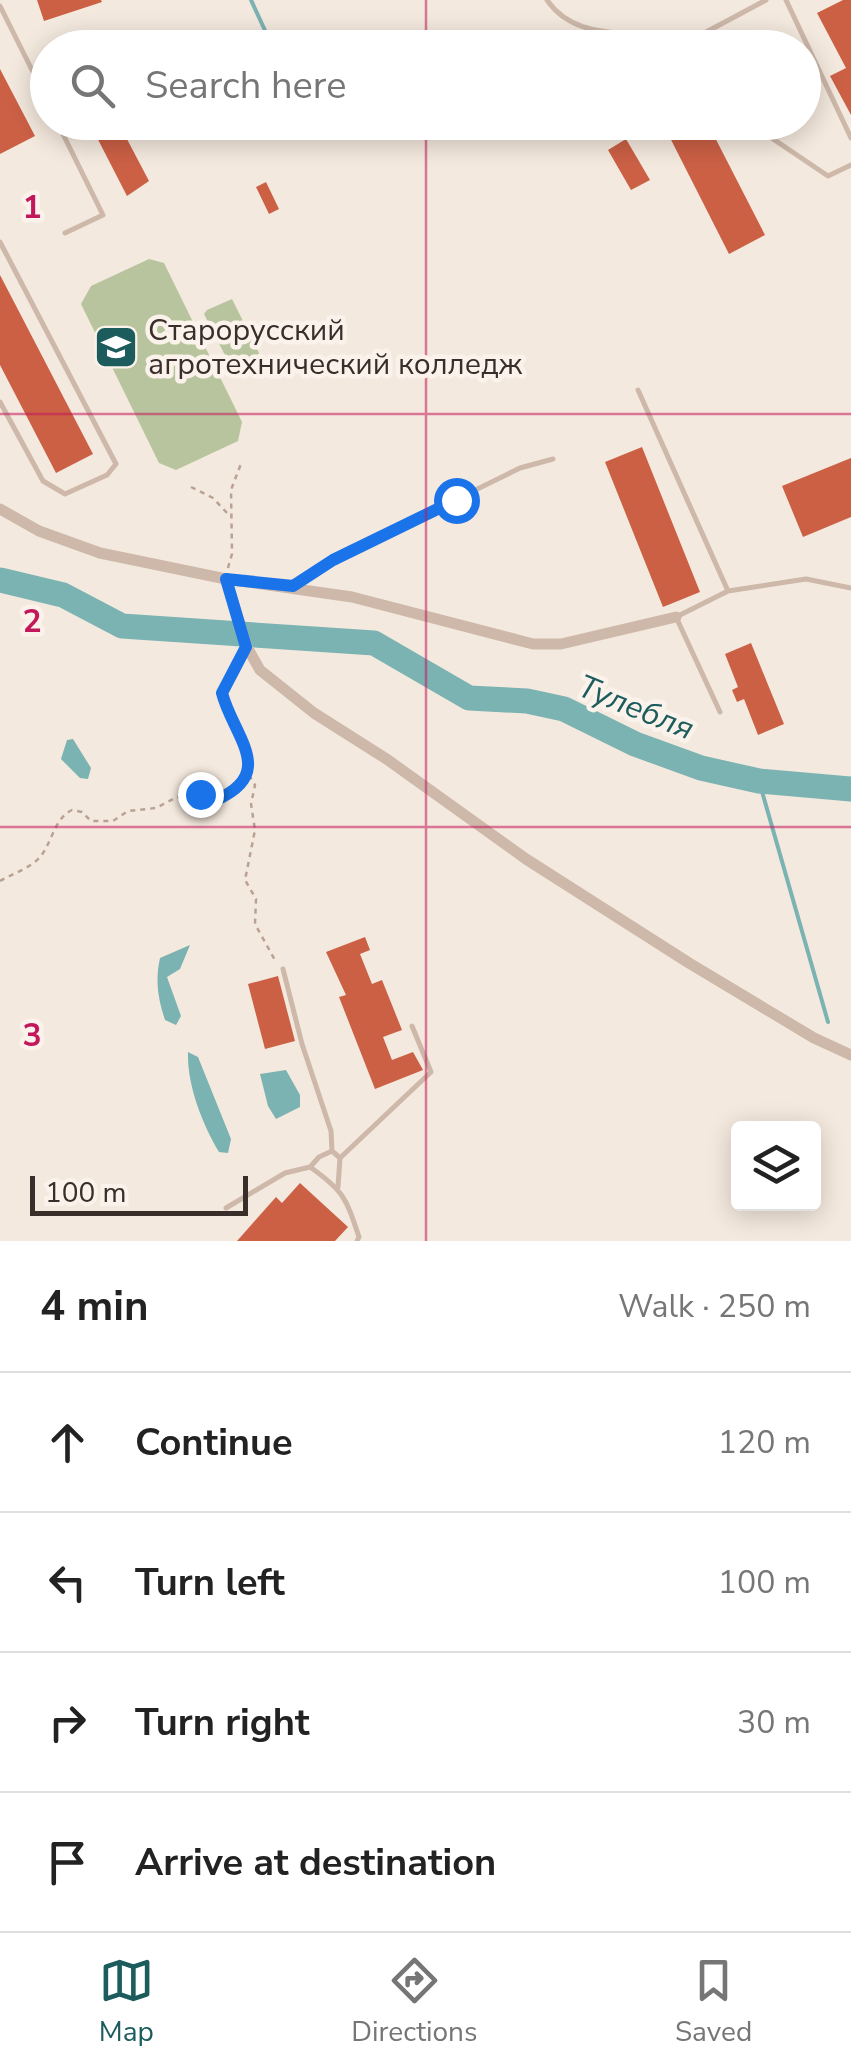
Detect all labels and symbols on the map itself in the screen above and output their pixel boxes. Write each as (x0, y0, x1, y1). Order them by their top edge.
text: 1 (22, 186, 42, 229)
place label: Старорусский агротехнический колледж (148, 310, 523, 385)
school or university icon: Старорусский агротехнический колледж (93, 324, 139, 370)
route start (434, 478, 480, 524)
text: 2 (22, 600, 42, 643)
water label: Тулебля (571, 665, 700, 750)
route end (178, 772, 224, 818)
text: 3 (22, 1014, 42, 1057)
scale bar (30, 1171, 248, 1216)

